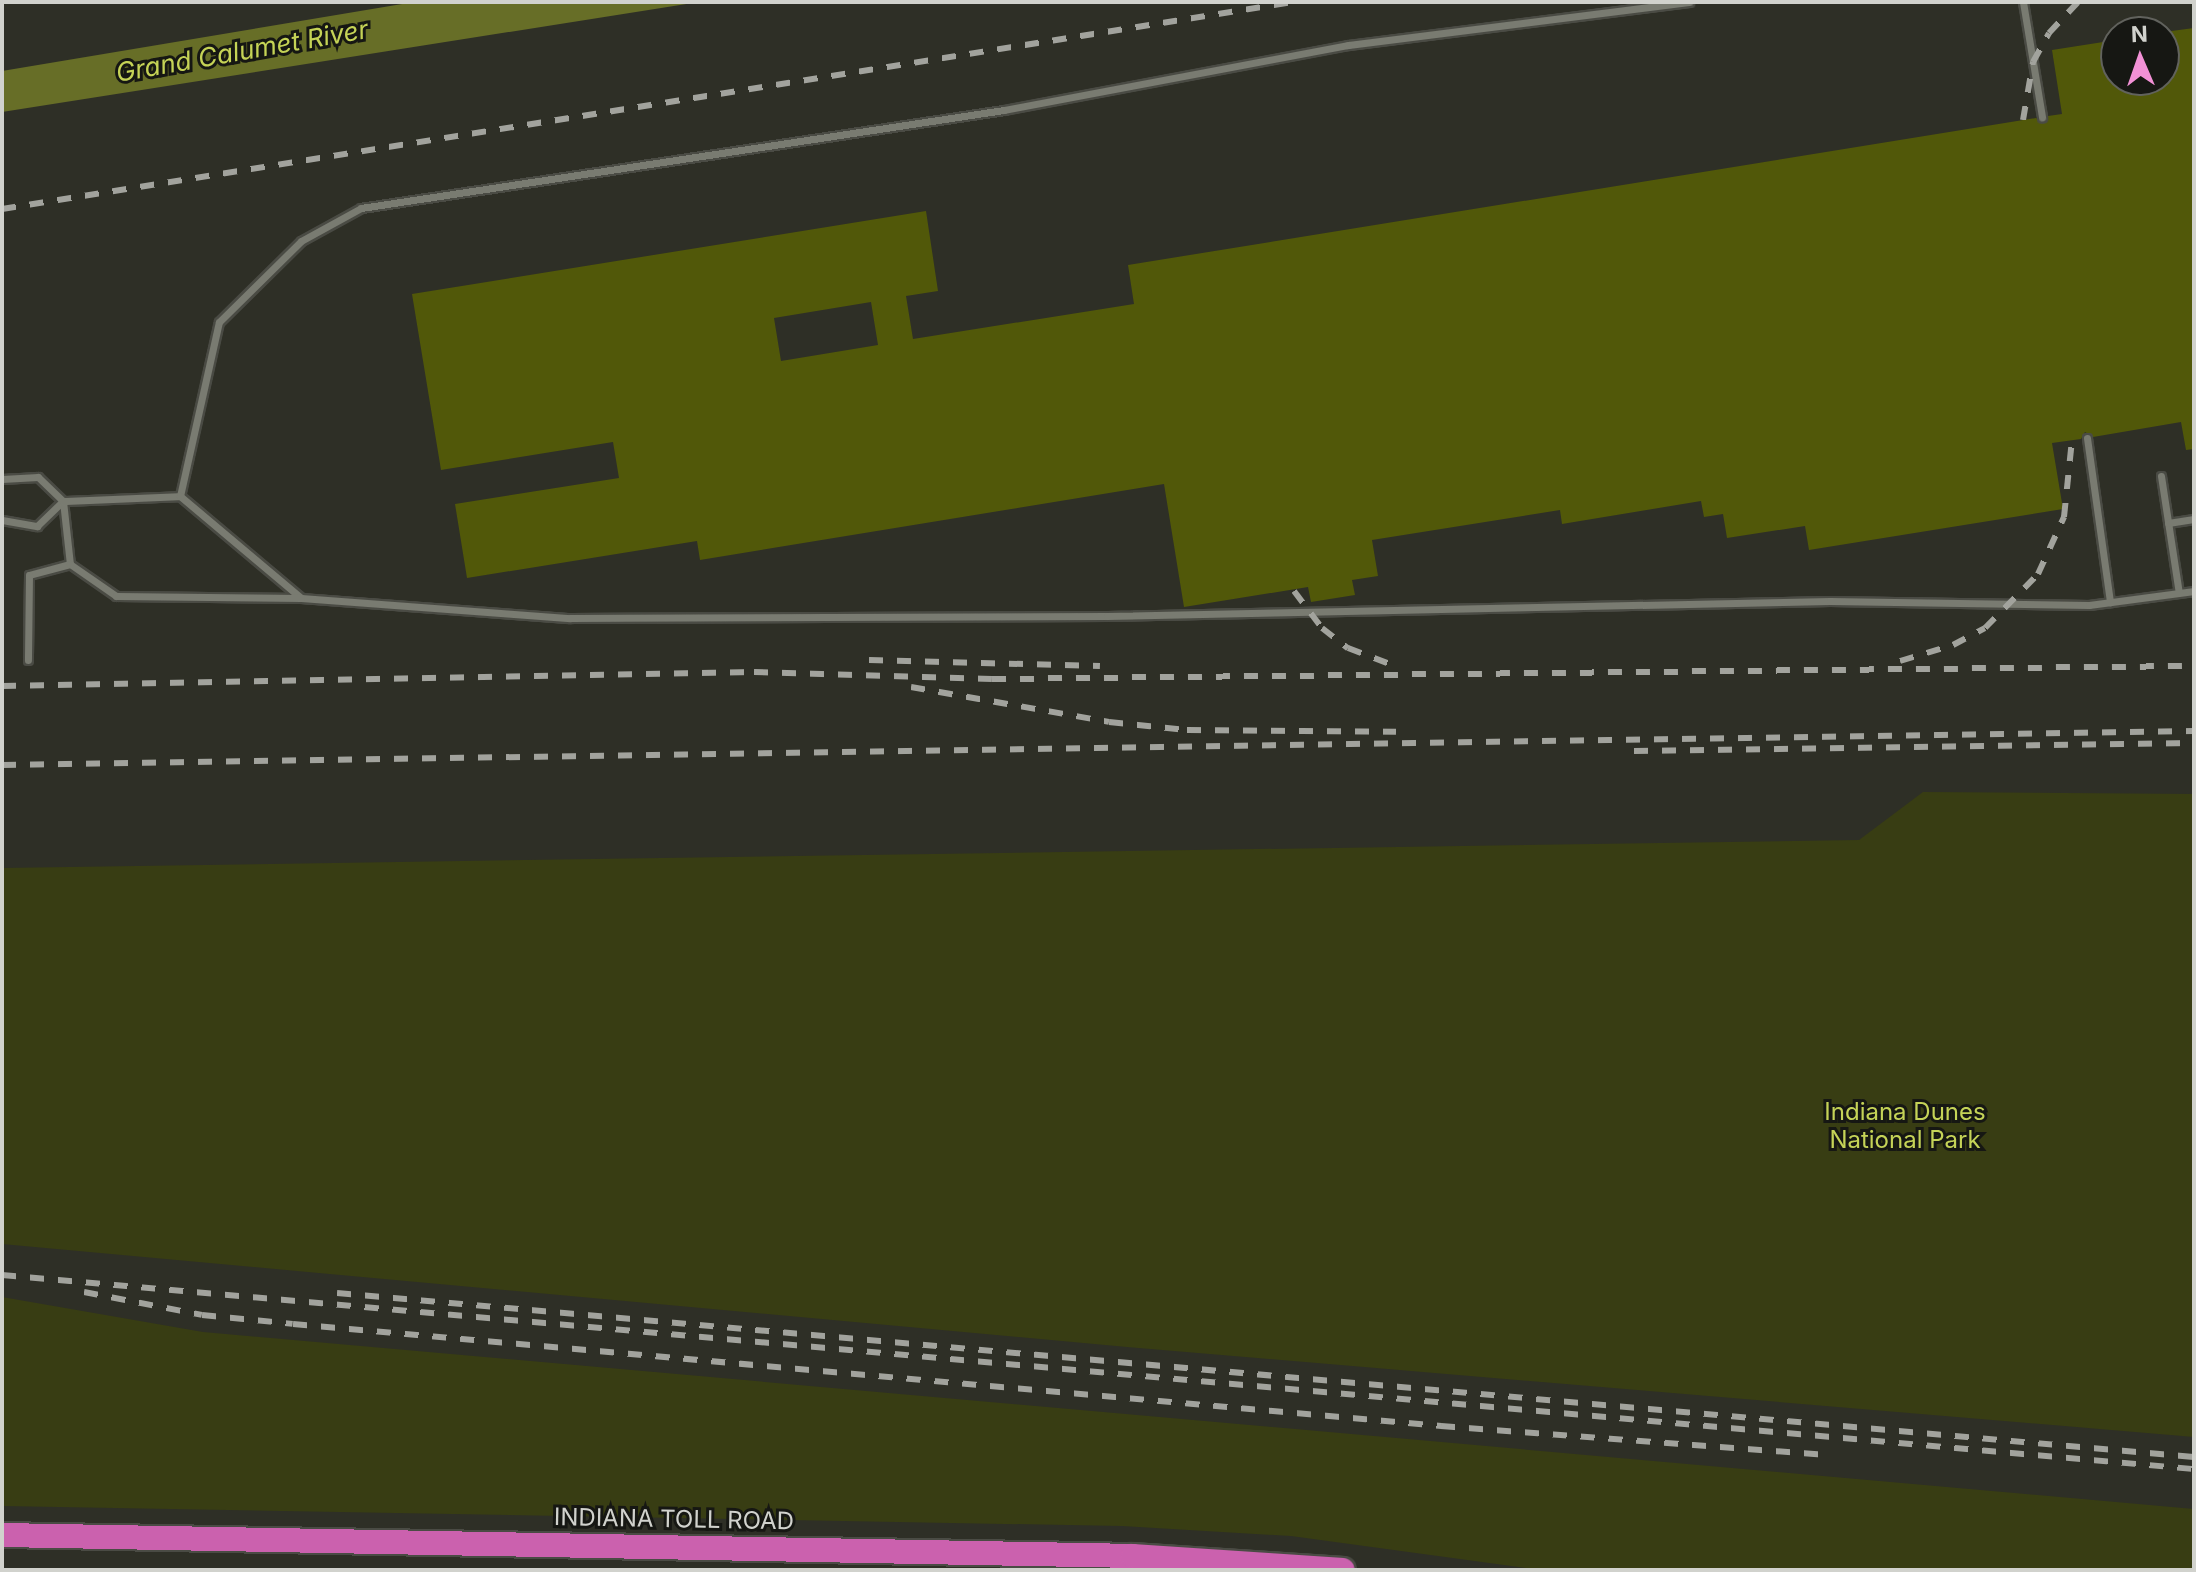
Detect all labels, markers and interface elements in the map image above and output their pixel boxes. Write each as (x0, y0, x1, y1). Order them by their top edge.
water label: Grand Calumet River (114, 13, 370, 89)
north arrow (2100, 16, 2180, 96)
text: N (2130, 21, 2148, 47)
park label: Indiana Dunes National Park (1824, 1098, 1986, 1154)
street label: INDIANA TOLL ROAD (554, 1503, 794, 1535)

